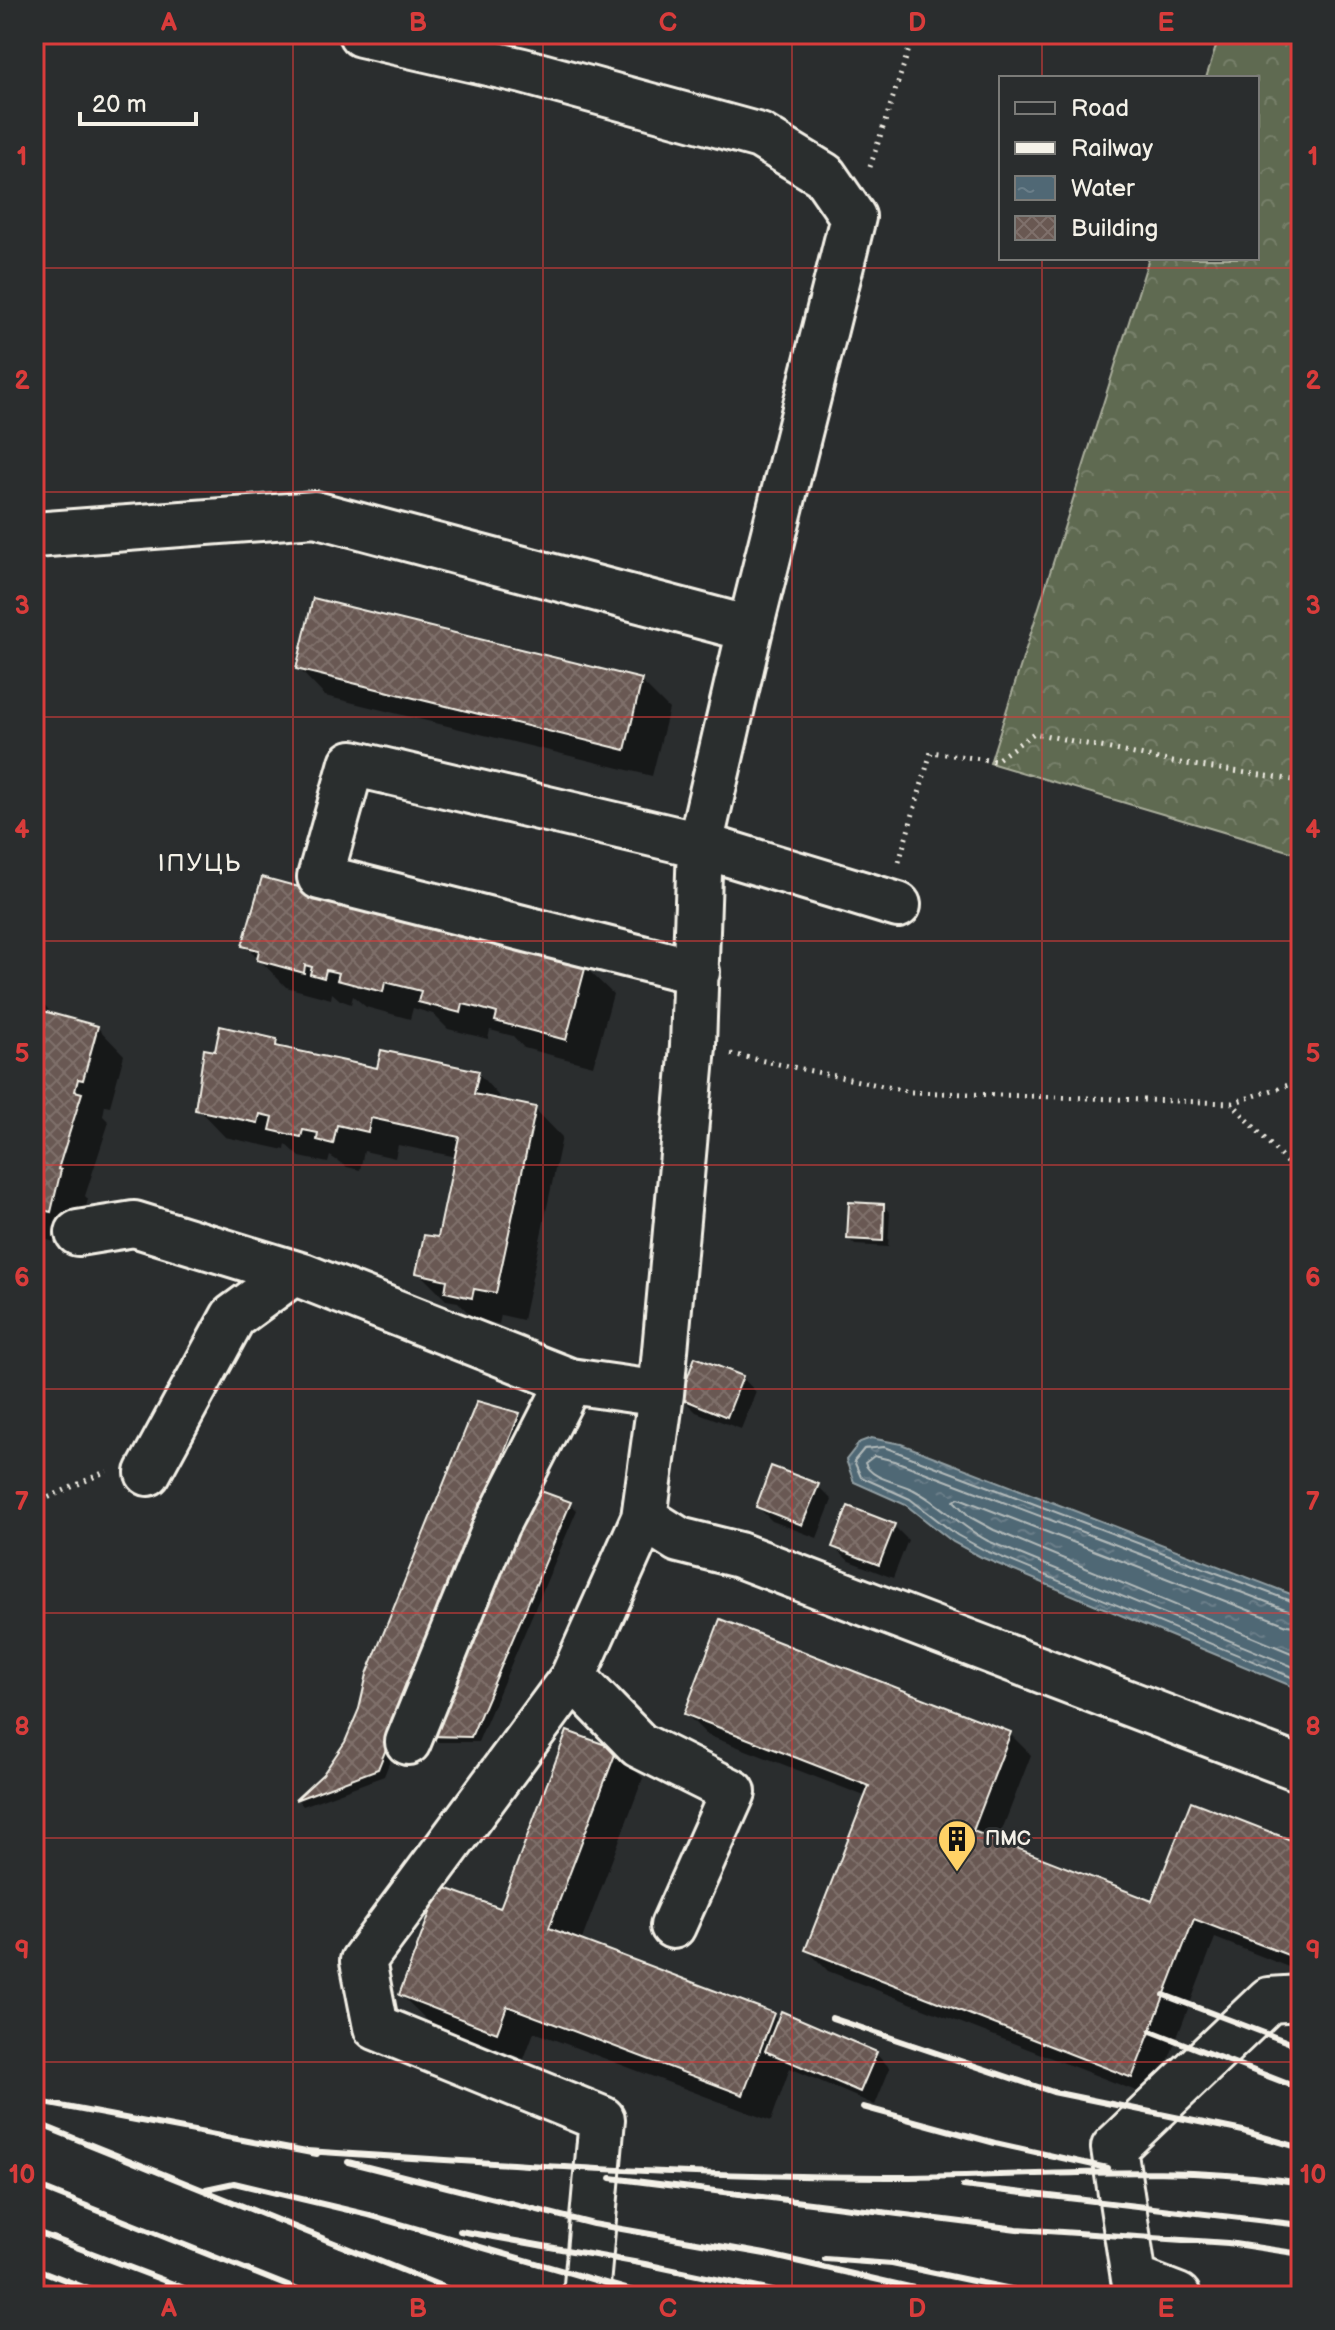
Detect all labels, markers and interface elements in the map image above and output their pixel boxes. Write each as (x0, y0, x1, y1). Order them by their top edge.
text: A (160, 8, 177, 39)
text: B (409, 8, 427, 39)
text: C (659, 8, 677, 39)
text: D (908, 8, 926, 39)
text: E (1158, 8, 1175, 39)
scale bar (80, 76, 196, 126)
legend (999, 76, 1259, 260)
text: 20 m (92, 90, 147, 119)
text: Road (1071, 94, 1129, 123)
text: Railway (1071, 134, 1153, 163)
text: 1 (17, 142, 27, 173)
text: 1 (1308, 142, 1318, 173)
text: Water (1071, 174, 1135, 203)
text: Building (1071, 214, 1158, 243)
text: 2 (14, 366, 30, 397)
text: 2 (1305, 366, 1321, 397)
text: 3 (14, 591, 30, 622)
text: 3 (1305, 591, 1321, 622)
text: 4 (14, 815, 30, 846)
text: 4 (1305, 815, 1321, 846)
district label: ІПУЦЬ (158, 849, 242, 878)
text: 5 (14, 1039, 30, 1070)
text: 5 (1305, 1039, 1321, 1070)
text: 6 (14, 1263, 30, 1294)
text: 6 (1305, 1263, 1321, 1294)
text: 7 (15, 1487, 29, 1518)
text: 7 (1306, 1487, 1320, 1518)
text: 8 (14, 1712, 30, 1743)
text: 8 (1305, 1712, 1321, 1743)
building icon: ПМС (936, 1818, 978, 1873)
place label: ПМС (985, 1827, 1031, 1851)
text: 9 (14, 1936, 30, 1967)
text: 9 (1305, 1936, 1321, 1967)
text: 10 (8, 2160, 36, 2191)
text: 10 (1299, 2160, 1327, 2191)
text: A (160, 2294, 177, 2325)
text: B (409, 2294, 427, 2325)
text: C (659, 2294, 677, 2325)
text: D (908, 2294, 926, 2325)
text: E (1158, 2294, 1175, 2325)

